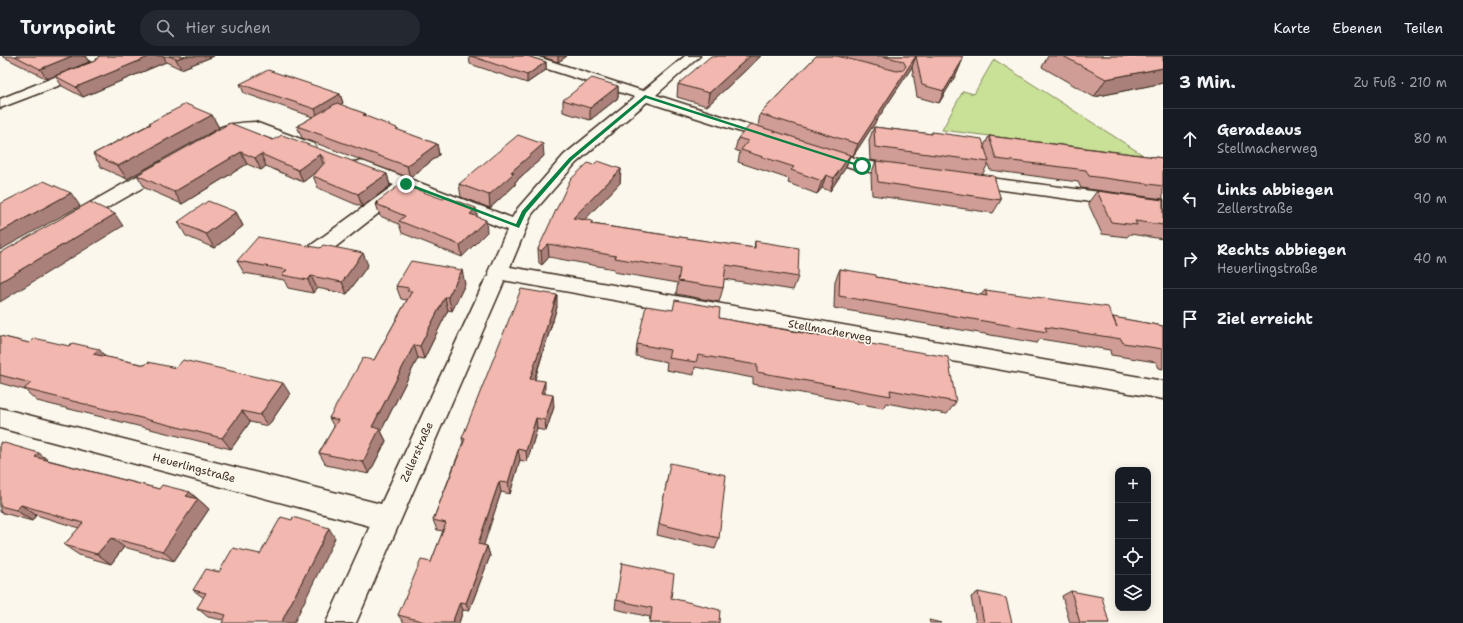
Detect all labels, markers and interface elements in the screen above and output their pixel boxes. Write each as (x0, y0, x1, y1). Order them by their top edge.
search box (140, 10, 420, 46)
text: Turnpoint (20, 15, 116, 40)
icon: search (154, 17, 176, 39)
text: Hier suchen (186, 18, 271, 38)
text: Karte (1274, 19, 1311, 37)
text: Ebenen (1333, 19, 1382, 37)
text: Teilen (1404, 19, 1443, 37)
text: 3 Min. (1179, 71, 1236, 93)
text: Zu Fuß · 210 m (1354, 74, 1447, 91)
text: Geradeaus (1217, 120, 1302, 140)
icon: ahead (1179, 128, 1201, 150)
text: 80 m (1413, 130, 1447, 147)
text: Stellmacherweg (1217, 140, 1317, 157)
route start (853, 157, 871, 175)
route end (397, 175, 415, 193)
text: Links abbiegen (1217, 180, 1333, 200)
icon: left (1179, 188, 1201, 210)
text: 90 m (1413, 190, 1447, 207)
text: Zellerstraße (1217, 200, 1293, 217)
text: Rechts abbiegen (1217, 240, 1346, 260)
icon: right (1179, 248, 1201, 270)
text: 40 m (1413, 250, 1447, 267)
text: Heuerlingstraße (1217, 260, 1318, 277)
icon: arrive (1179, 308, 1201, 330)
text: Ziel erreicht (1217, 309, 1313, 329)
street label: Stellmacherweg (787, 316, 873, 346)
street label: Zellerstraße (397, 420, 437, 484)
street label: Heuerlingstraße (151, 450, 237, 486)
map controls (1115, 467, 1151, 611)
button: + (1115, 467, 1151, 503)
button: − (1115, 503, 1151, 539)
button: locate (1115, 539, 1151, 575)
button: layers (1115, 575, 1151, 611)

